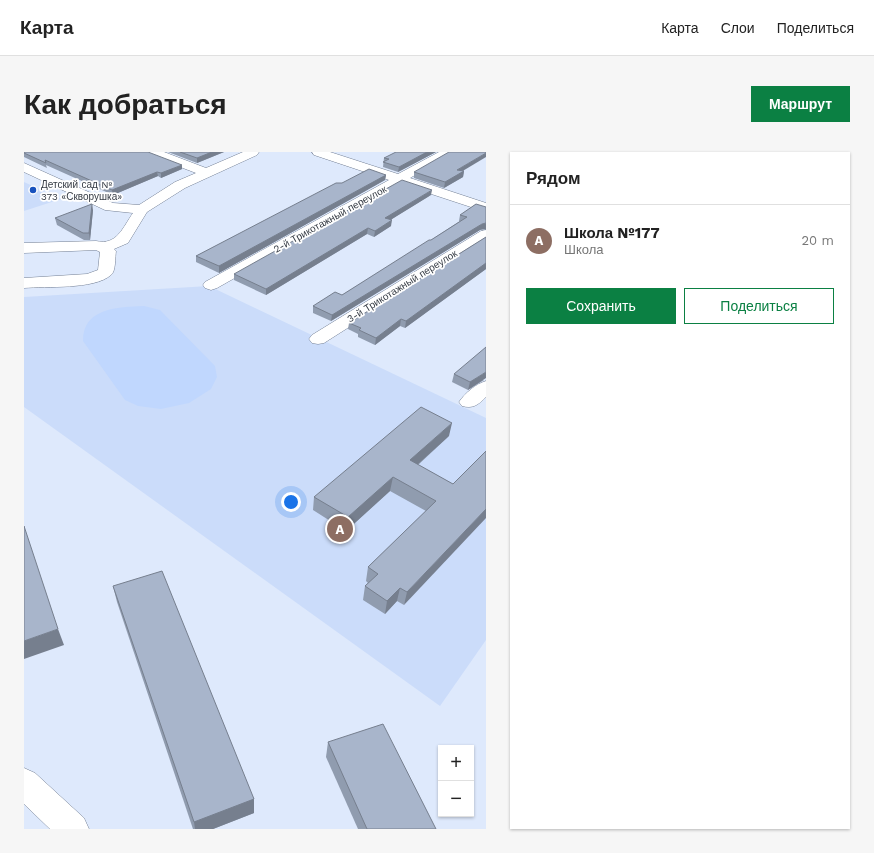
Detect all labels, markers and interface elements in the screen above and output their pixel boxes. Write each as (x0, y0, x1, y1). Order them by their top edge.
text: Карта (20, 16, 74, 39)
text: Карта (661, 20, 699, 36)
text: Слои (721, 20, 755, 36)
text: Поделиться (777, 20, 854, 36)
button: Маршрут (751, 86, 850, 122)
text: Как добраться (24, 88, 227, 121)
text: Рядом (526, 168, 581, 188)
place label: Детский сад № 373 «Скворушка» (41, 179, 122, 202)
street label: 2-й Трикотажный переулок (272, 183, 389, 255)
marker: Детский сад № 373 «Скворушка» (28, 185, 38, 195)
text: Школа №177 (564, 224, 660, 242)
text: A (535, 233, 543, 248)
text: 20 m (802, 233, 834, 248)
text: Школа (564, 242, 604, 257)
street label: 3-й Трикотажный переулок (345, 247, 460, 324)
button: Сохранить (526, 288, 676, 324)
button: Поделиться (684, 288, 834, 324)
your location (281, 492, 301, 512)
pin: A (327, 514, 353, 544)
map controls (438, 745, 474, 817)
button: + (438, 745, 474, 781)
button: − (438, 781, 474, 817)

